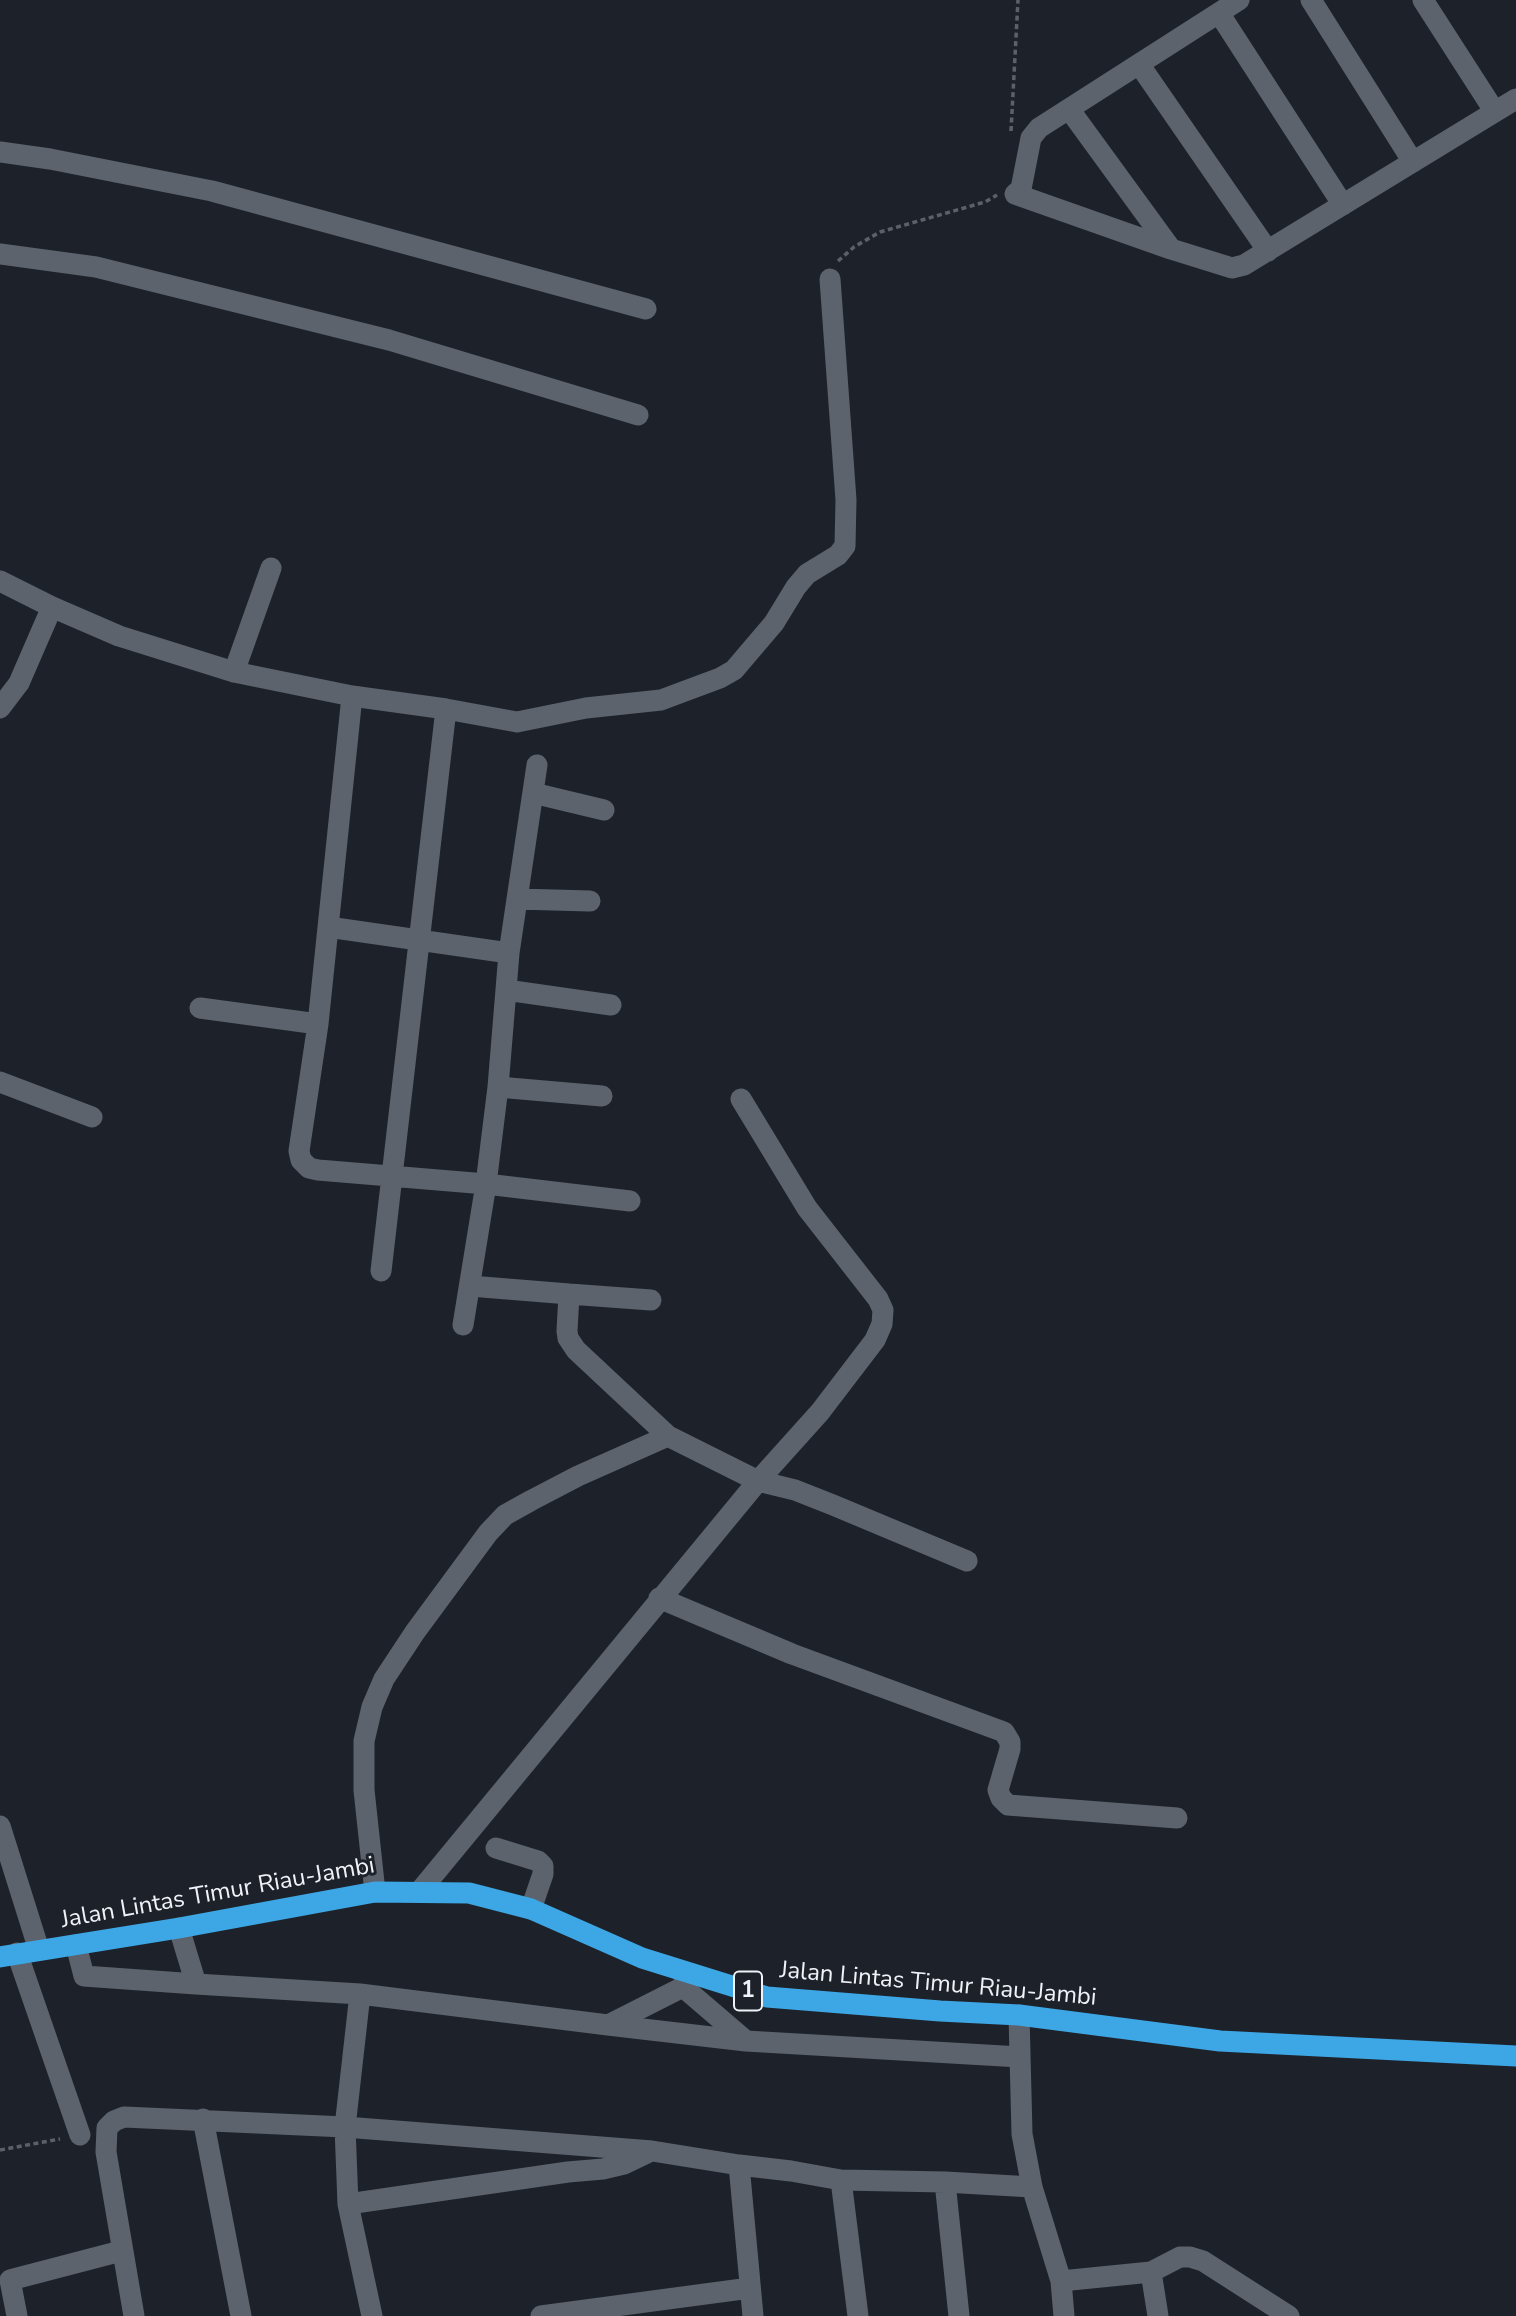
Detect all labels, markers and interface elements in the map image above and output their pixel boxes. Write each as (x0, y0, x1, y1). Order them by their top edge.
street label: Jalan Lintas Timur Riau-Jambi (59, 1852, 377, 1936)
street label: Jalan Lintas Timur Riau-Jambi (778, 1957, 1098, 2013)
road number: 1 (734, 1972, 762, 2010)

